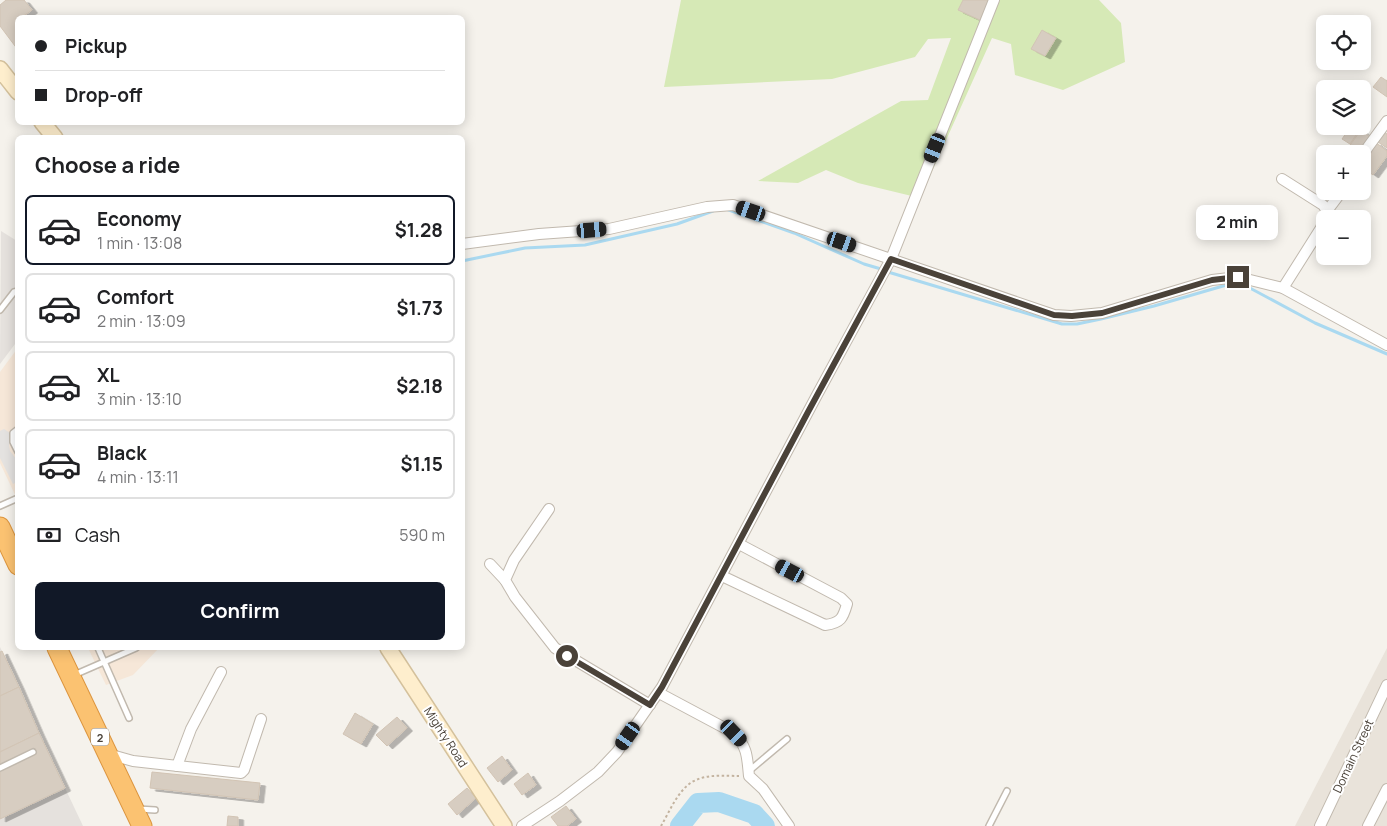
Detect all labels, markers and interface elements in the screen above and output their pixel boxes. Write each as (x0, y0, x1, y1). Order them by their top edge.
map controls (1316, 15, 1371, 265)
button: locate (1316, 15, 1371, 70)
text: Pickup (65, 33, 127, 59)
button: layers (1316, 80, 1371, 135)
text: Drop-off (65, 82, 142, 108)
car (922, 131, 947, 165)
button: + (1316, 145, 1371, 200)
text: Choose a ride (35, 150, 180, 180)
car (734, 199, 767, 223)
callout: 2 min (1197, 204, 1279, 240)
text: Economy (97, 206, 181, 232)
icon: car (37, 208, 82, 253)
button: − (1316, 210, 1371, 265)
text: 2 min (1216, 211, 1258, 233)
text: $1.28 (395, 217, 443, 243)
car (576, 221, 607, 239)
car (825, 230, 858, 254)
text: 1 min · 13:08 (97, 232, 182, 254)
route end (1227, 266, 1249, 288)
text: Comfort (97, 284, 174, 310)
icon: car (37, 286, 82, 331)
text: $1.73 (397, 295, 443, 321)
text: 2 min · 13:09 (97, 310, 186, 332)
text: XL (97, 362, 120, 388)
icon: car (37, 364, 82, 409)
text: $2.18 (396, 373, 443, 399)
text: 3 min · 13:10 (97, 388, 182, 410)
text: Black (97, 440, 146, 466)
icon: car (37, 442, 82, 487)
text: $1.15 (401, 451, 443, 477)
text: 4 min · 13:11 (97, 466, 179, 488)
icon: cash (35, 521, 63, 549)
text: Cash (75, 522, 120, 548)
text: 590 m (399, 524, 445, 546)
car (773, 557, 806, 585)
button: Confirm (35, 582, 445, 640)
route start (556, 645, 578, 667)
street label: Mighty Road (420, 703, 472, 771)
street label: Domain Street (1328, 716, 1378, 796)
car (718, 717, 749, 749)
car (613, 719, 642, 753)
road number: 2 (91, 729, 109, 746)

